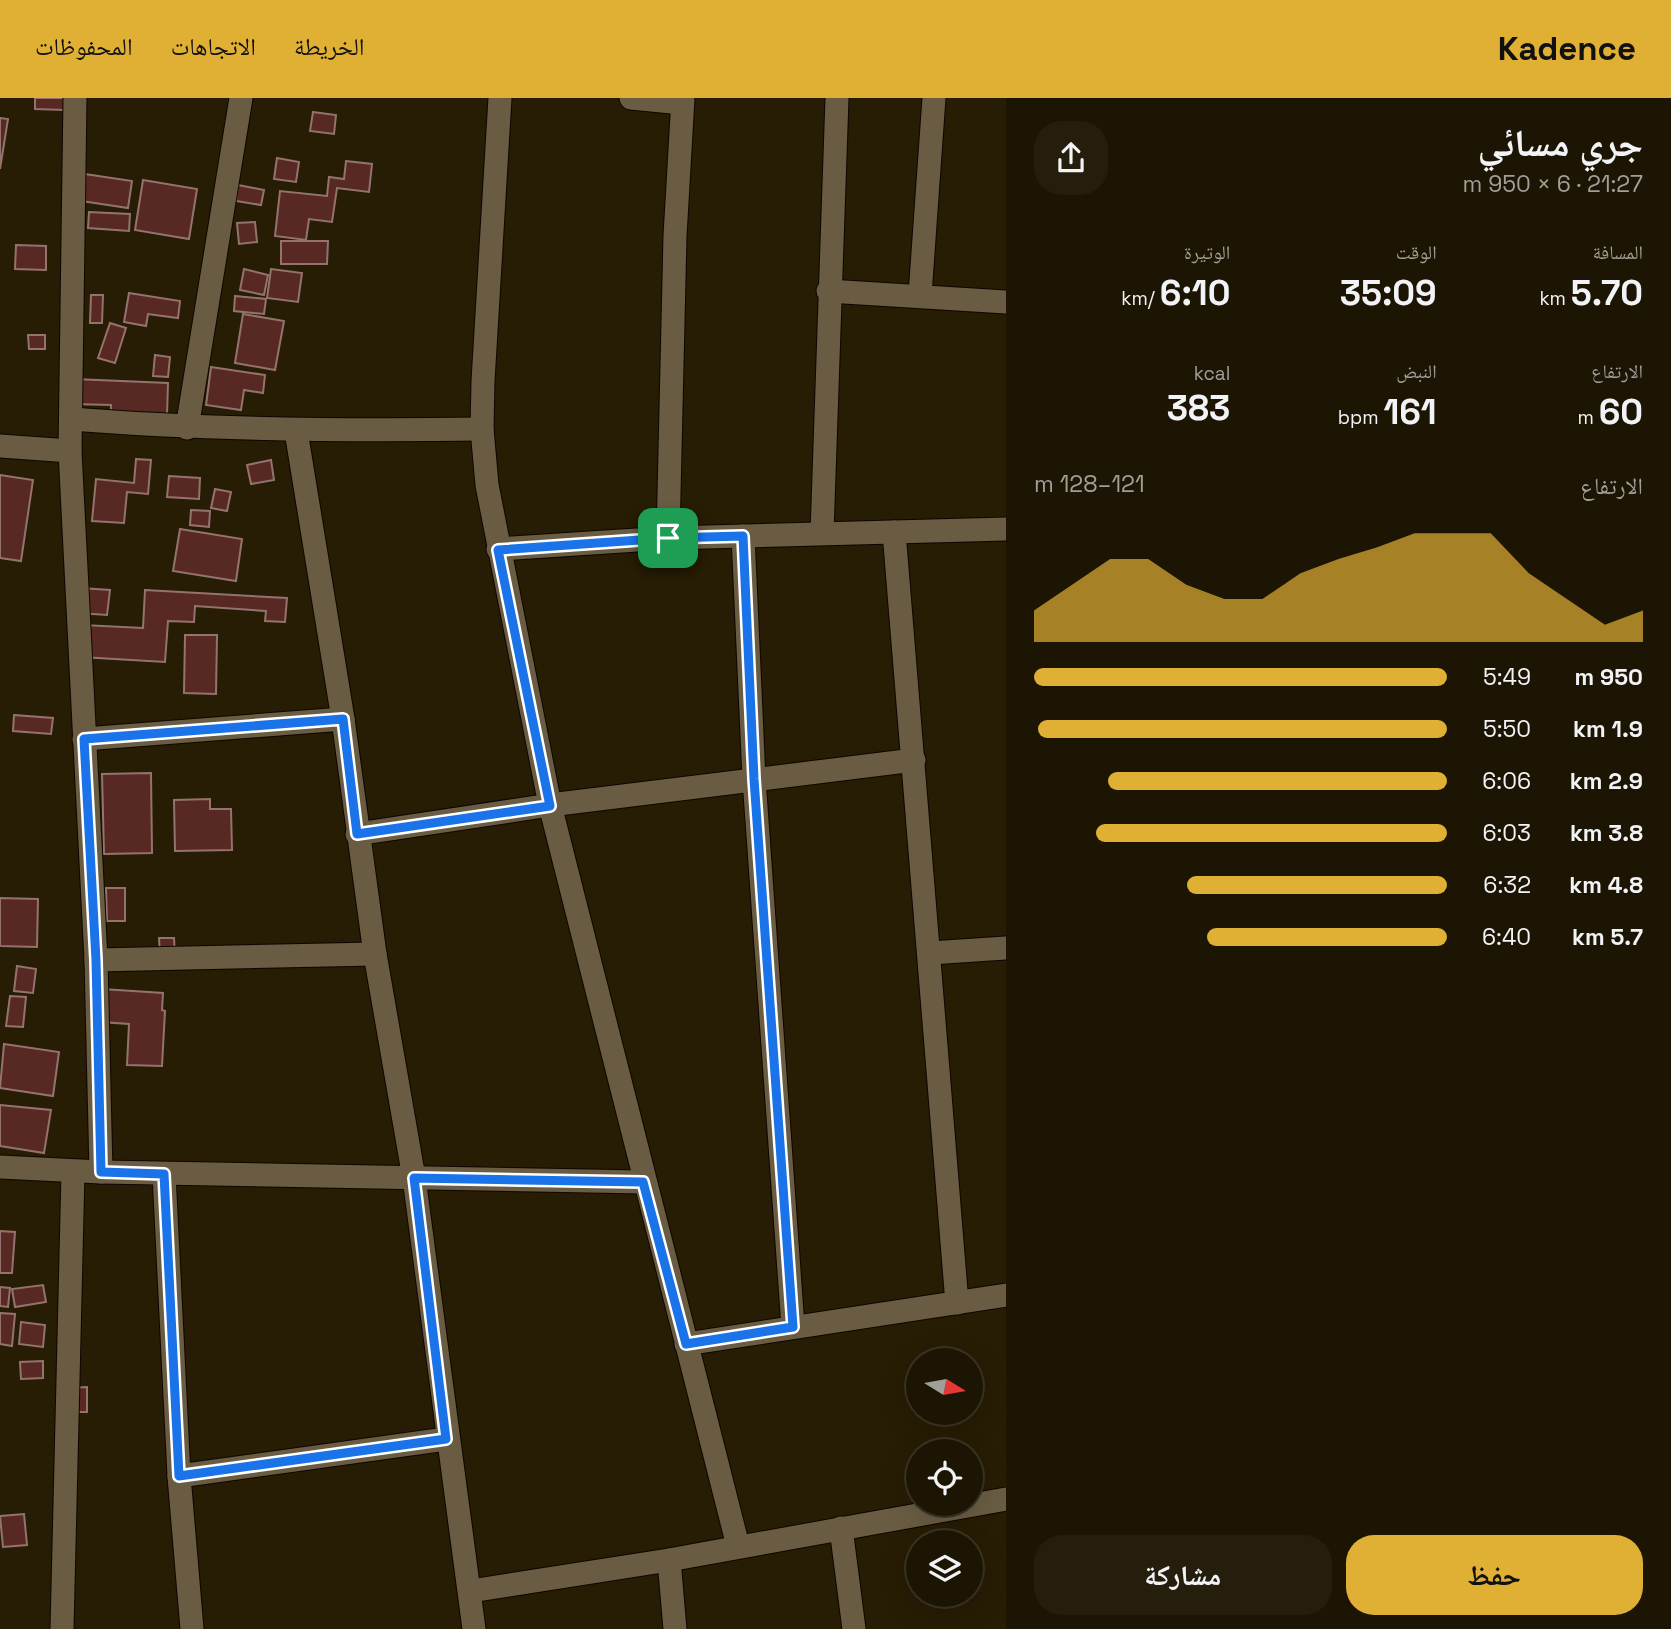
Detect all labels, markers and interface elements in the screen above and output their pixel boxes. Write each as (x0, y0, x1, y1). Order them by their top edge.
text: Kadence (1498, 28, 1636, 70)
text: المحفوظات (35, 31, 133, 62)
text: الاتجاهات (171, 31, 256, 62)
text: الخريطة (294, 31, 365, 62)
text: جري مسائي (1477, 119, 1643, 167)
button: share (1034, 121, 1108, 195)
text: 21:27 · 6 × 950 m (1462, 169, 1643, 199)
text: الوتيرة (1184, 240, 1230, 265)
text: الوقت (1396, 240, 1437, 265)
text: المسافة (1593, 240, 1643, 265)
text: 6:10 (1160, 271, 1230, 315)
text: 35:09 (1340, 271, 1437, 315)
text: 5.70 (1571, 271, 1643, 315)
text: /km (1121, 286, 1160, 311)
text: km (1539, 286, 1571, 311)
text: النبض (1396, 359, 1437, 384)
text: الارتفاع (1591, 359, 1643, 384)
text: kcal (1194, 361, 1230, 386)
text: 383 (1167, 386, 1230, 430)
text: 161 (1384, 390, 1437, 434)
text: 60 (1599, 390, 1643, 434)
text: bpm (1338, 405, 1384, 430)
text: m (1577, 405, 1599, 430)
text: 121–128 m (1034, 469, 1145, 499)
text: الارتفاع (1580, 471, 1643, 501)
pin (638, 508, 698, 568)
icon: arrive (649, 519, 687, 557)
text: 5:49 (1483, 662, 1531, 692)
text: 950 m (1575, 662, 1643, 692)
text: 5:50 (1483, 714, 1531, 744)
text: 1.9 km (1573, 714, 1643, 744)
text: 6:06 (1482, 766, 1531, 796)
text: 2.9 km (1570, 766, 1643, 796)
text: 6:03 (1482, 818, 1531, 848)
text: 3.8 km (1570, 818, 1643, 848)
text: 6:32 (1483, 870, 1531, 900)
text: 4.8 km (1569, 870, 1643, 900)
text: 6:40 (1482, 922, 1531, 952)
text: 5.7 km (1572, 922, 1643, 952)
north arrow (906, 1348, 984, 1424)
map controls (906, 1348, 983, 1607)
button: locate (906, 1439, 983, 1516)
button: layers (906, 1530, 983, 1607)
button: مشاركة (1034, 1535, 1332, 1615)
button: حفظ (1346, 1535, 1643, 1615)

